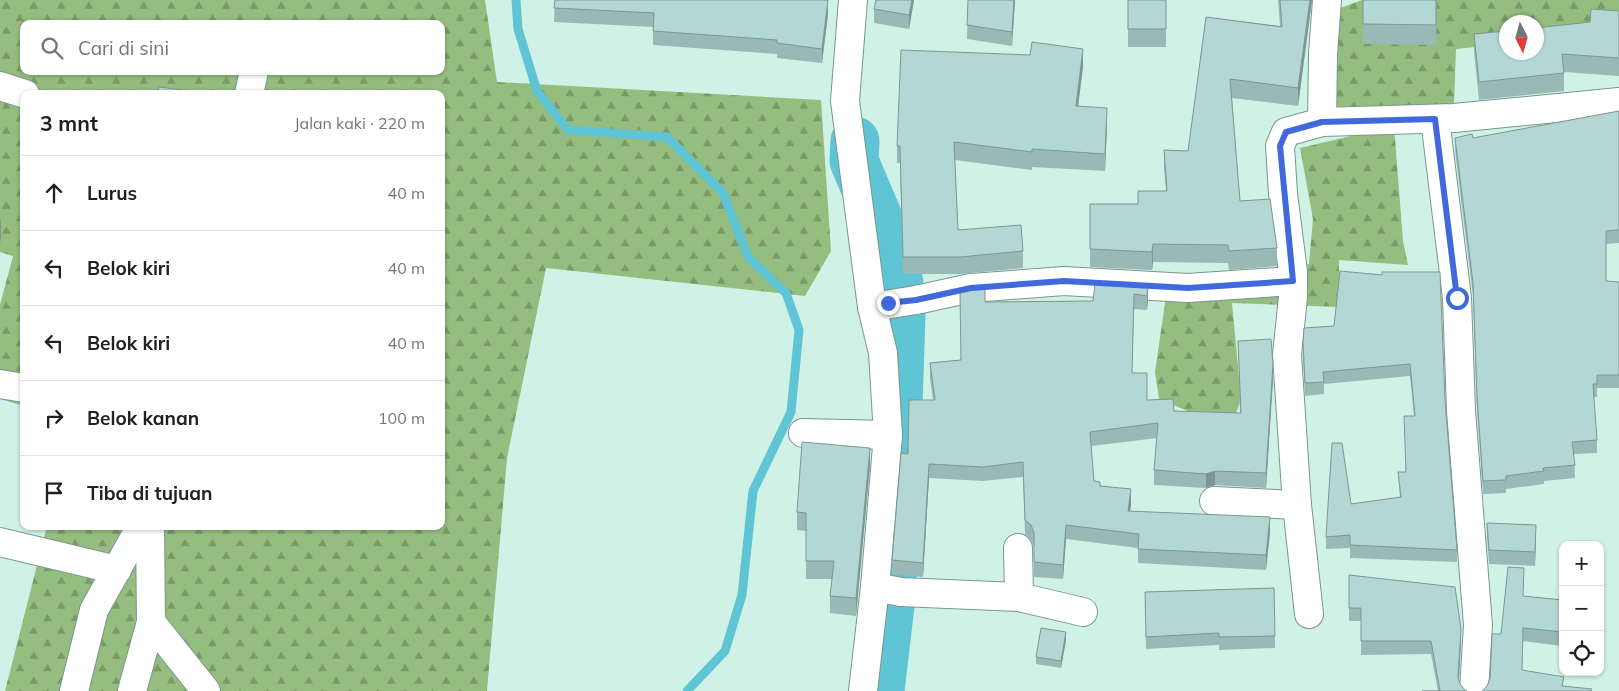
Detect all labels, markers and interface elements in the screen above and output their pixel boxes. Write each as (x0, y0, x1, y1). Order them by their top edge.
north arrow (1499, 15, 1544, 60)
search box (20, 20, 445, 75)
icon: search (38, 34, 66, 62)
text: Cari di sini (78, 36, 169, 60)
text: 3 mnt (40, 110, 98, 136)
text: Jalan kaki · 220 m (294, 113, 425, 133)
icon: ahead (40, 179, 68, 207)
text: Lurus (87, 181, 137, 205)
text: 40 m (388, 183, 425, 203)
icon: left (40, 254, 68, 282)
text: Belok kiri (87, 256, 170, 280)
text: 40 m (388, 258, 425, 278)
route start (1446, 287, 1469, 310)
route end (877, 292, 900, 315)
icon: left (40, 329, 68, 357)
text: Belok kiri (87, 331, 170, 355)
text: 40 m (388, 333, 425, 353)
icon: right (40, 404, 68, 432)
text: Belok kanan (87, 406, 199, 430)
text: 100 m (378, 408, 425, 428)
icon: arrive (40, 479, 68, 507)
text: Tiba di tujuan (87, 481, 212, 505)
map controls (1559, 541, 1604, 676)
button: + (1559, 541, 1604, 586)
button: − (1559, 586, 1604, 631)
button: locate (1559, 631, 1604, 676)

